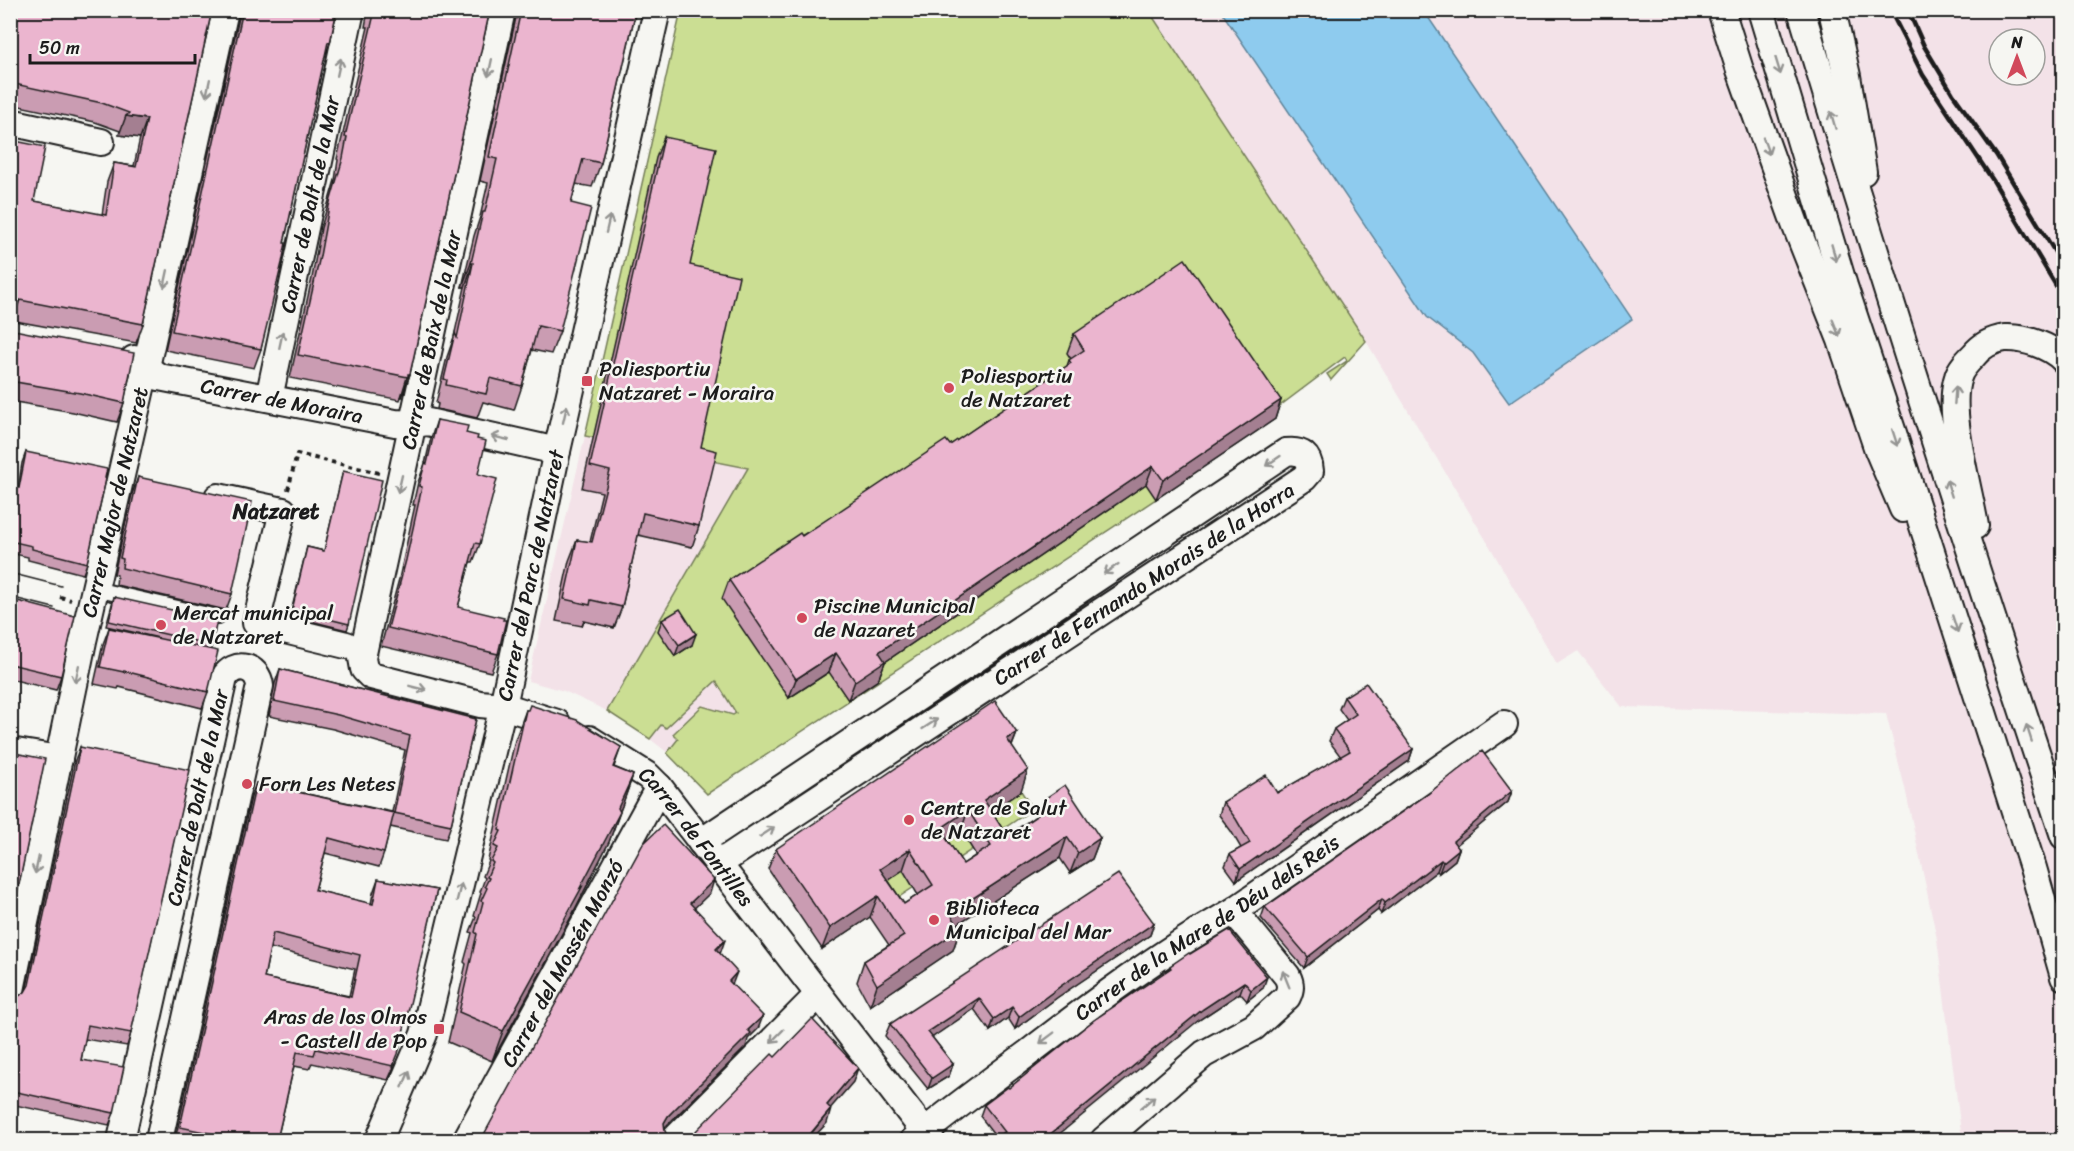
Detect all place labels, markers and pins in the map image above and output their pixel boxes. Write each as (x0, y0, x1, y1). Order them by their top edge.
place label: Poliesportiu Natzaret - Moraira (599, 350, 775, 412)
place label: Poliesportiu de Natzaret (961, 357, 1073, 419)
marker: Poliesportiu Natzaret - Moraira (580, 374, 594, 388)
marker: Poliesportiu de Natzaret (942, 381, 956, 395)
place label: Piscine Municipal de Nazaret (814, 587, 976, 649)
place label: Mercat municipal de Natzaret (173, 594, 334, 656)
marker: Piscine Municipal de Nazaret (795, 611, 809, 625)
marker: Mercat municipal de Natzaret (154, 618, 168, 632)
place label: Forn Les Netes (259, 765, 396, 803)
marker: Forn Les Netes (240, 777, 254, 791)
place label: Centre de Salut de Natzaret (921, 789, 1068, 851)
marker: Centre de Salut de Natzaret (902, 813, 916, 827)
place label: Biblioteca Municipal del Mar (946, 889, 1112, 951)
marker: Biblioteca Municipal del Mar (927, 913, 941, 927)
place label: Aras de los Olmos - Castell de Pop (263, 998, 427, 1060)
marker: Aras de los Olmos - Castell de Pop (432, 1022, 446, 1036)

